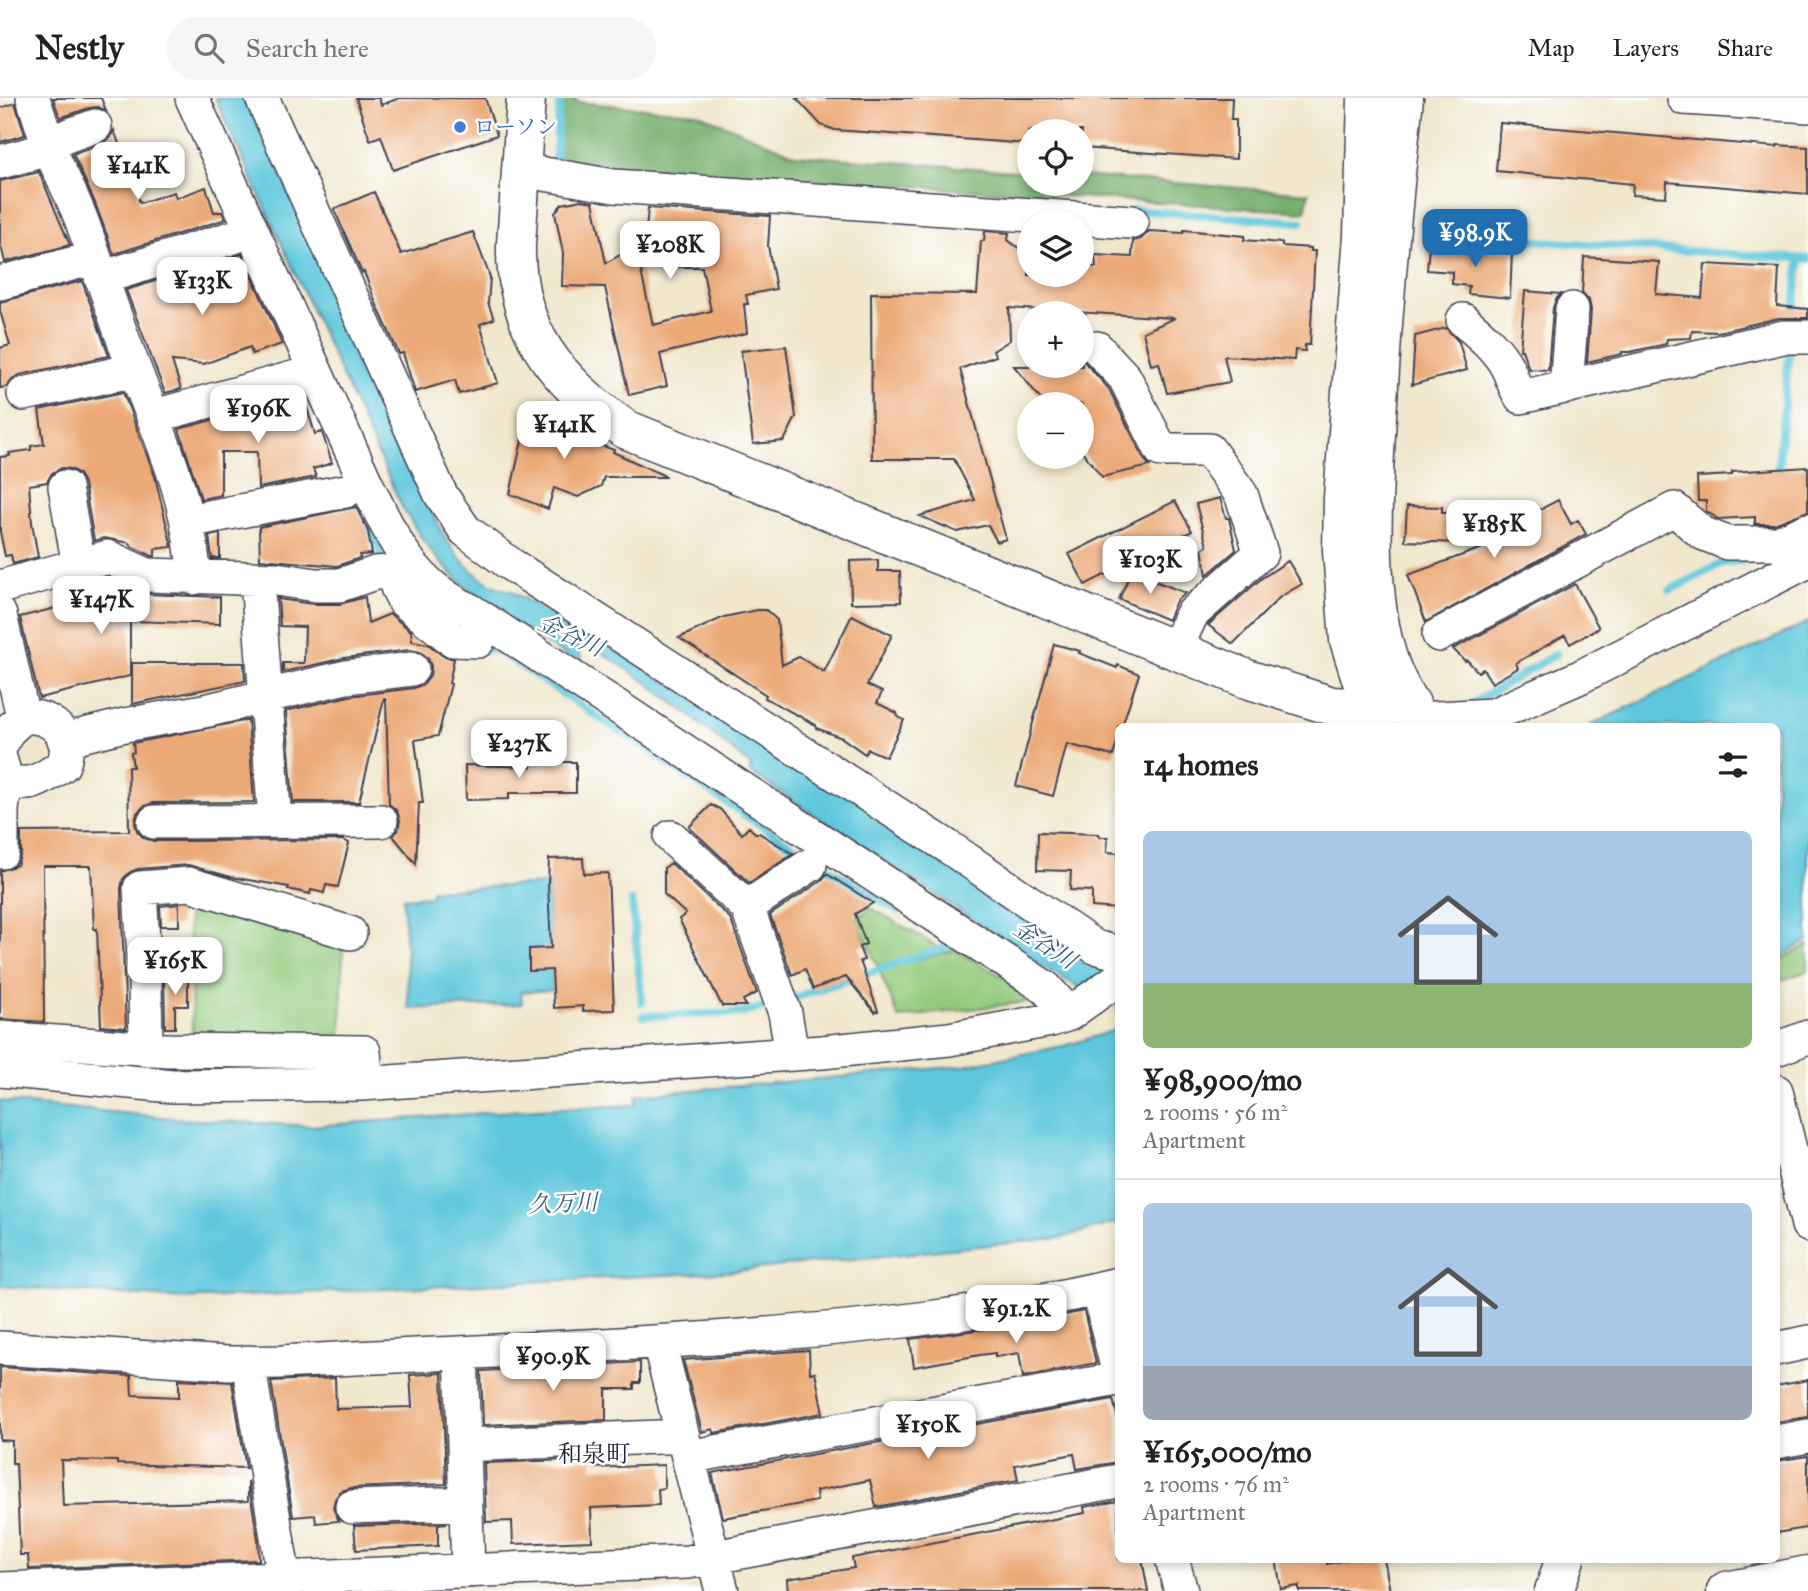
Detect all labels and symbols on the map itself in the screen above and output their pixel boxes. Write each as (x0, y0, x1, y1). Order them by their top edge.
place label: ローソン (474, 114, 557, 140)
marker: ローソン (452, 119, 468, 135)
pin: ¥141K (89, 142, 187, 202)
pin: ¥98.9K (1418, 209, 1532, 269)
pin: ¥208K (621, 222, 719, 281)
pin: ¥133K (153, 258, 251, 317)
pin: ¥196K (209, 386, 307, 445)
pin: ¥141K (515, 402, 613, 461)
pin: ¥185K (1445, 500, 1543, 560)
pin: ¥103K (1101, 536, 1199, 596)
pin: ¥147K (52, 576, 150, 636)
water label: 金谷川 (534, 608, 611, 664)
pin: ¥237K (470, 720, 568, 780)
water label: 金谷川 (1008, 913, 1084, 976)
pin: ¥165K (126, 937, 224, 997)
water label: 久万川 (528, 1188, 601, 1218)
pin: ¥91.2K (959, 1286, 1073, 1345)
pin: ¥90.9K (496, 1334, 610, 1393)
pin: ¥150K (879, 1402, 977, 1461)
district label: 和泉町 (558, 1439, 630, 1469)

